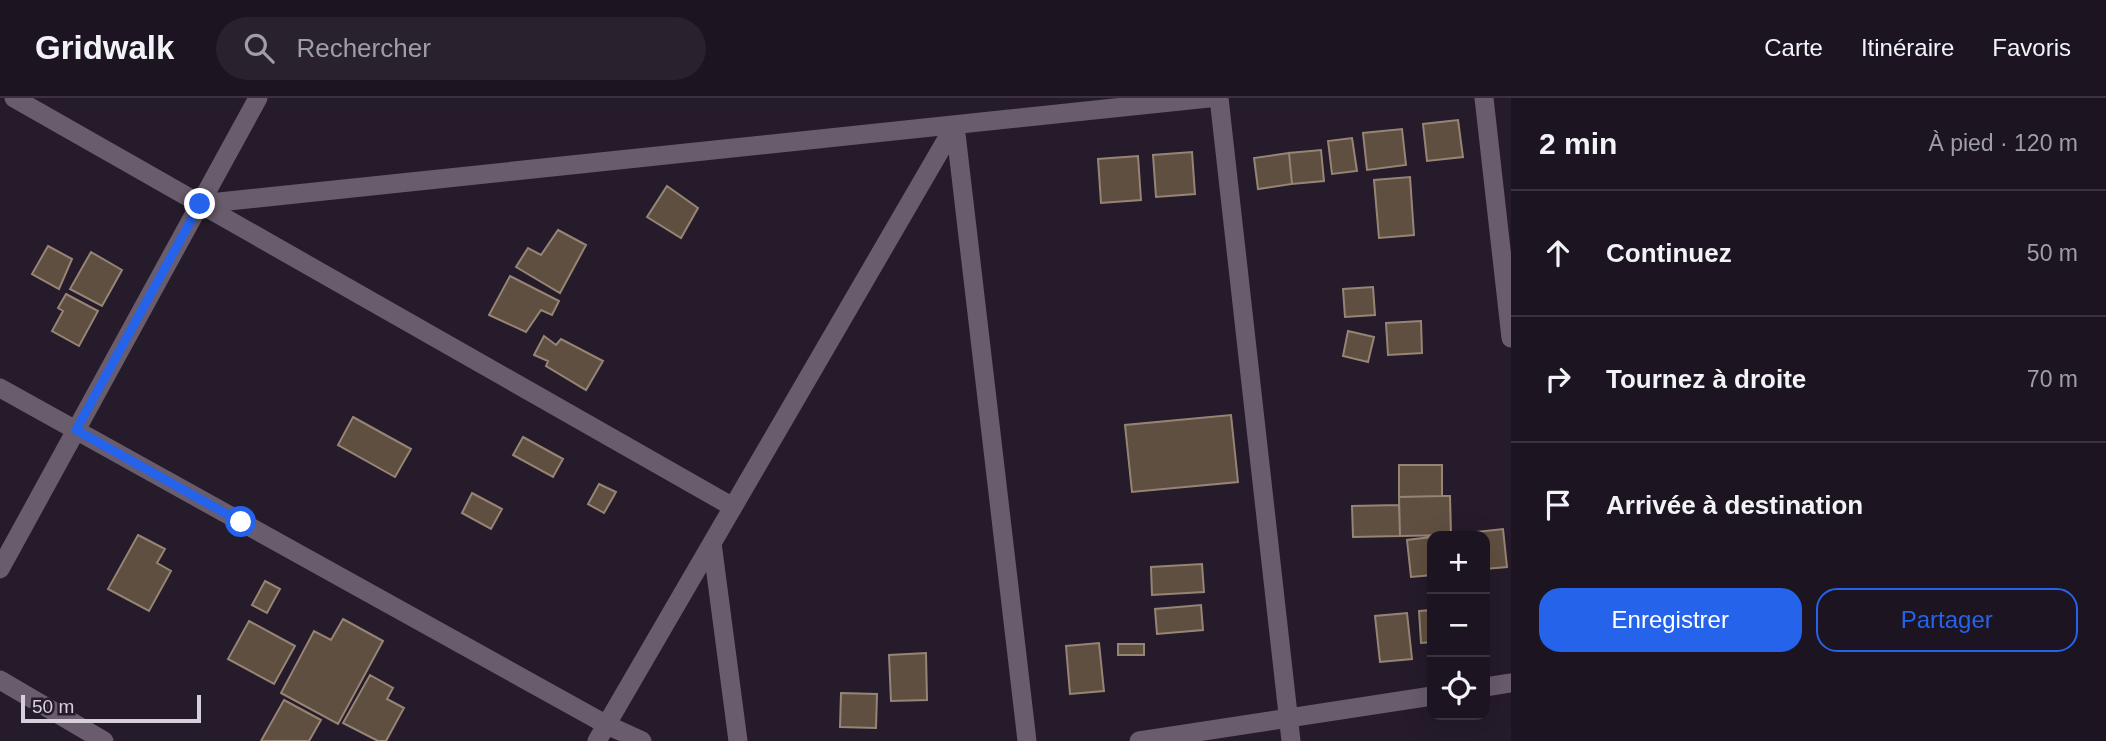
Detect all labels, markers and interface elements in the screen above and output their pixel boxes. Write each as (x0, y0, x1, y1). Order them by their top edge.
search box (216, 17, 706, 80)
text: Gridwalk (35, 29, 174, 66)
icon: search (240, 29, 278, 67)
text: Rechercher (296, 33, 431, 63)
text: Carte (1764, 34, 1823, 61)
text: Itinéraire (1861, 34, 1954, 61)
text: Favoris (1992, 34, 2071, 61)
text: 2 min (1539, 127, 1617, 160)
text: À pied · 120 m (1928, 130, 2078, 156)
route end (184, 188, 215, 219)
icon: ahead (1539, 234, 1577, 272)
text: Continuez (1606, 238, 1732, 268)
text: 50 m (2027, 240, 2078, 266)
icon: right (1539, 360, 1577, 398)
text: Tournez à droite (1606, 364, 1806, 394)
text: 70 m (2027, 366, 2078, 392)
icon: arrive (1539, 486, 1577, 524)
text: Arrivée à destination (1606, 490, 1863, 520)
route start (225, 506, 256, 537)
map controls (1427, 531, 1490, 720)
button: + (1427, 531, 1490, 594)
button: Enregistrer (1539, 588, 1802, 652)
button: Partager (1816, 588, 2078, 652)
button: − (1427, 594, 1490, 657)
button: locate (1427, 657, 1490, 720)
scale bar (21, 692, 201, 724)
text: 50 m (32, 696, 74, 717)

